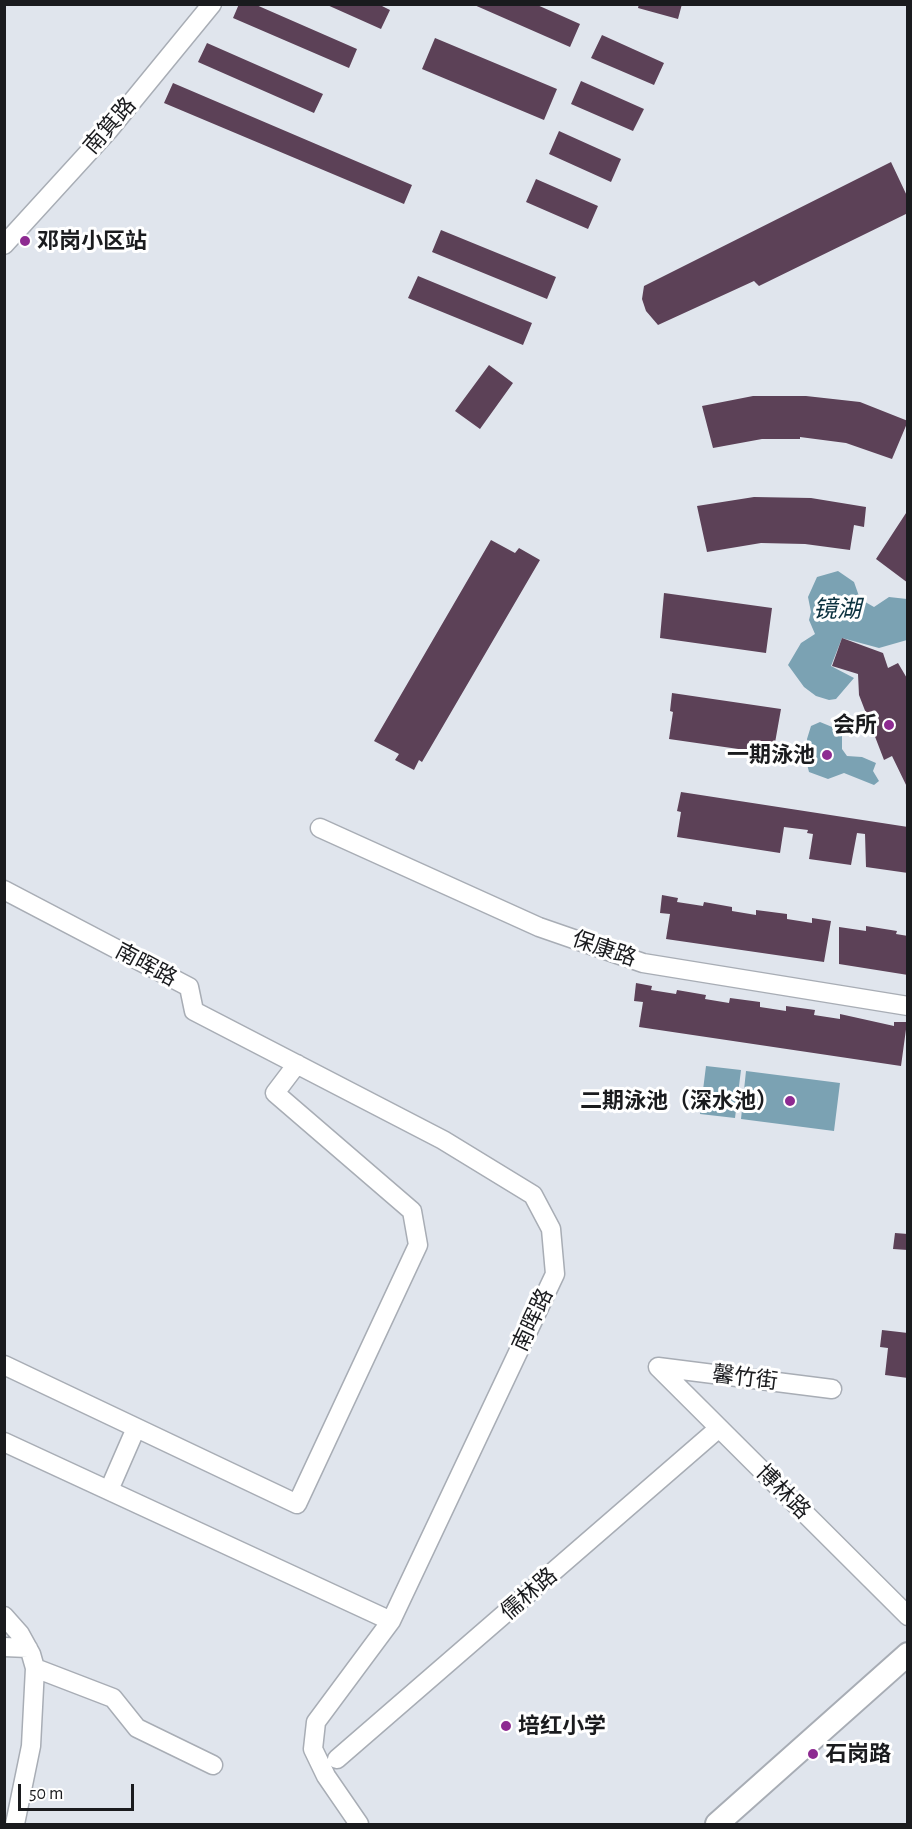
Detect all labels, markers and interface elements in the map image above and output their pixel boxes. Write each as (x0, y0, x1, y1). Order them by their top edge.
street label: 南箕路 (78, 92, 142, 160)
place label: 邓岗小区站 (37, 228, 147, 254)
marker: 邓岗小区站 (18, 234, 32, 248)
water label: 镜湖 (813, 596, 861, 624)
place label: 会所 (833, 712, 877, 738)
marker: 会所 (882, 718, 896, 732)
place label: 一期泳池 (727, 742, 815, 768)
marker: 一期泳池 (820, 748, 834, 762)
street label: 保康路 (569, 926, 639, 972)
street label: 南晖路 (111, 938, 181, 992)
place label: 二期泳池（深水池） (580, 1088, 778, 1114)
marker: 二期泳池（深水池） (783, 1094, 797, 1108)
street label: 南晖路 (507, 1285, 559, 1355)
street label: 馨竹街 (711, 1361, 779, 1395)
street label: 博林路 (750, 1459, 816, 1525)
street label: 儒林路 (495, 1562, 563, 1626)
place label: 培红小学 (518, 1713, 606, 1739)
marker: 培红小学 (499, 1719, 513, 1733)
place label: 石岗路 (825, 1741, 891, 1767)
marker: 石岗路 (806, 1747, 820, 1761)
scale bar (21, 1772, 136, 1810)
text: 50 m (29, 1785, 63, 1803)

